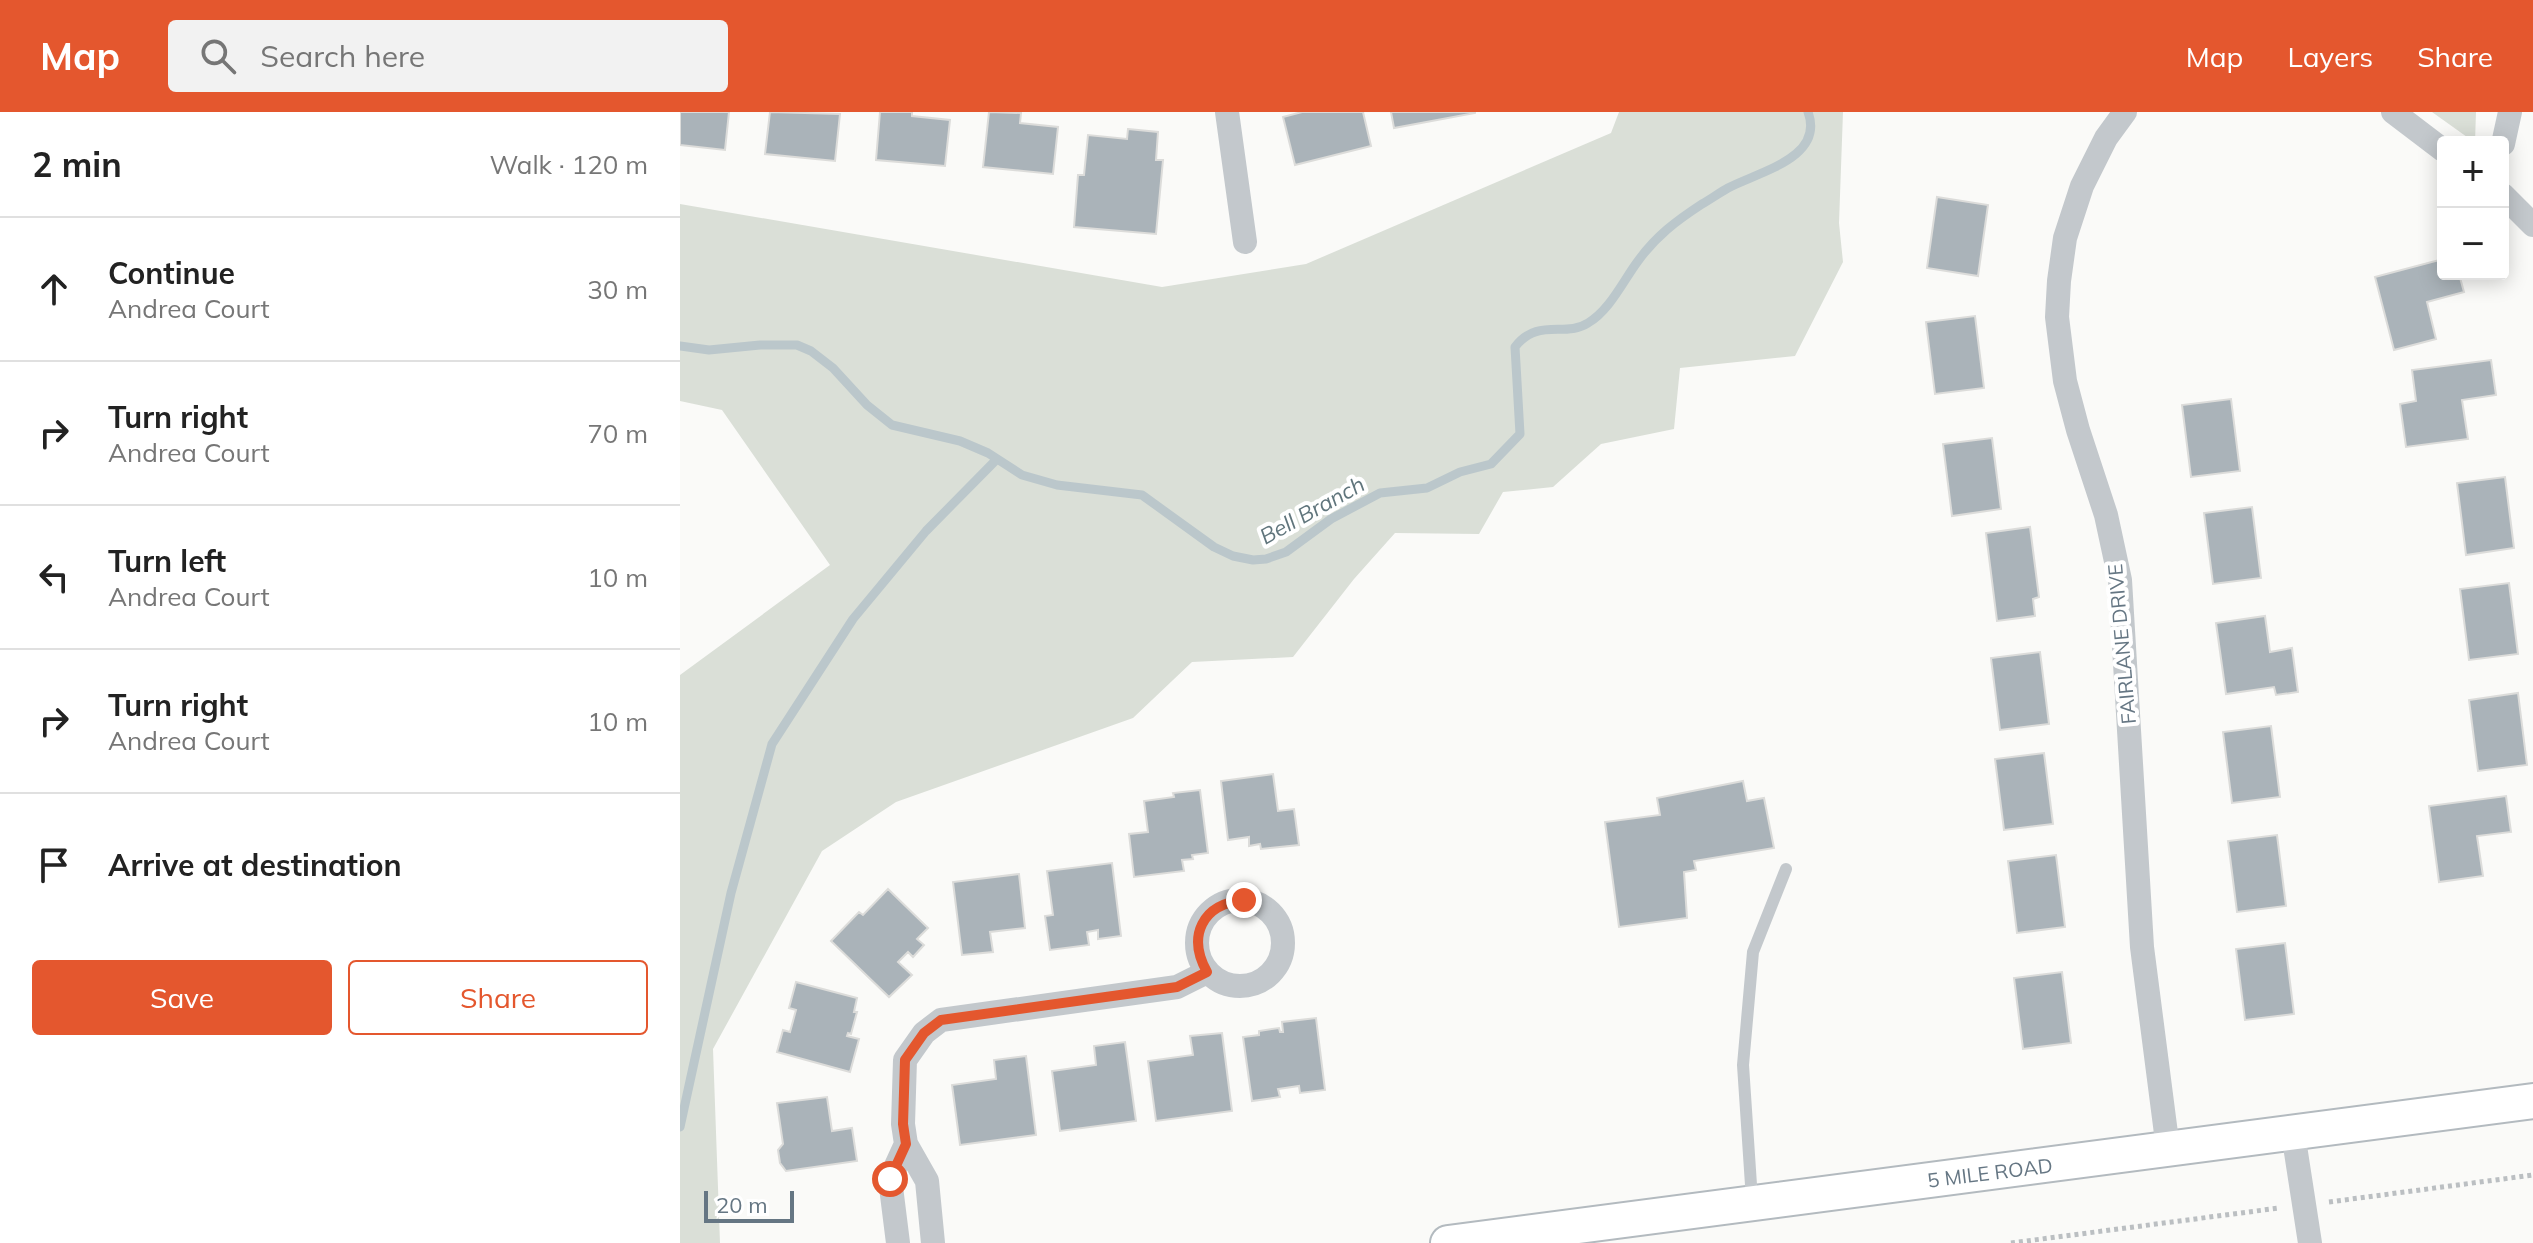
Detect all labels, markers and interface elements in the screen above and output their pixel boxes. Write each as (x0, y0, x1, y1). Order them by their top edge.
search box (168, 20, 728, 92)
text: Map (40, 32, 120, 80)
icon: search (196, 34, 240, 78)
text: Search here (260, 37, 425, 75)
text: Map (2186, 39, 2243, 74)
text: Layers (2287, 39, 2373, 74)
text: Share (2417, 39, 2493, 74)
map controls (2437, 136, 2509, 280)
button: + (2437, 136, 2509, 208)
text: 2 min (32, 143, 122, 186)
text: Walk · 120 m (489, 148, 648, 181)
button: − (2437, 208, 2509, 280)
text: Continue (108, 254, 235, 292)
icon: ahead (32, 267, 76, 311)
text: 30 m (587, 273, 648, 306)
text: Andrea Court (108, 292, 270, 325)
text: Turn right (108, 398, 248, 436)
icon: right (32, 411, 76, 455)
text: 70 m (587, 417, 648, 450)
text: Andrea Court (108, 436, 270, 469)
water label: Bell Branch (1255, 470, 1369, 550)
text: Turn left (108, 542, 226, 580)
icon: left (32, 555, 76, 599)
text: 10 m (587, 561, 648, 594)
street label: FAIRLANE DRIVE (2102, 563, 2141, 725)
text: Andrea Court (108, 580, 270, 613)
text: Turn right (108, 686, 248, 724)
icon: right (32, 699, 76, 743)
text: 10 m (587, 705, 648, 738)
text: Andrea Court (108, 724, 270, 757)
icon: arrive (32, 843, 76, 887)
text: Arrive at destination (108, 846, 402, 884)
route end (1226, 882, 1262, 918)
button: Save (32, 960, 332, 1035)
button: Share (348, 960, 648, 1035)
street label: 5 MILE ROAD (1926, 1152, 2054, 1193)
route start (872, 1161, 908, 1197)
scale bar (704, 1187, 794, 1223)
text: 20 m (716, 1191, 767, 1219)

